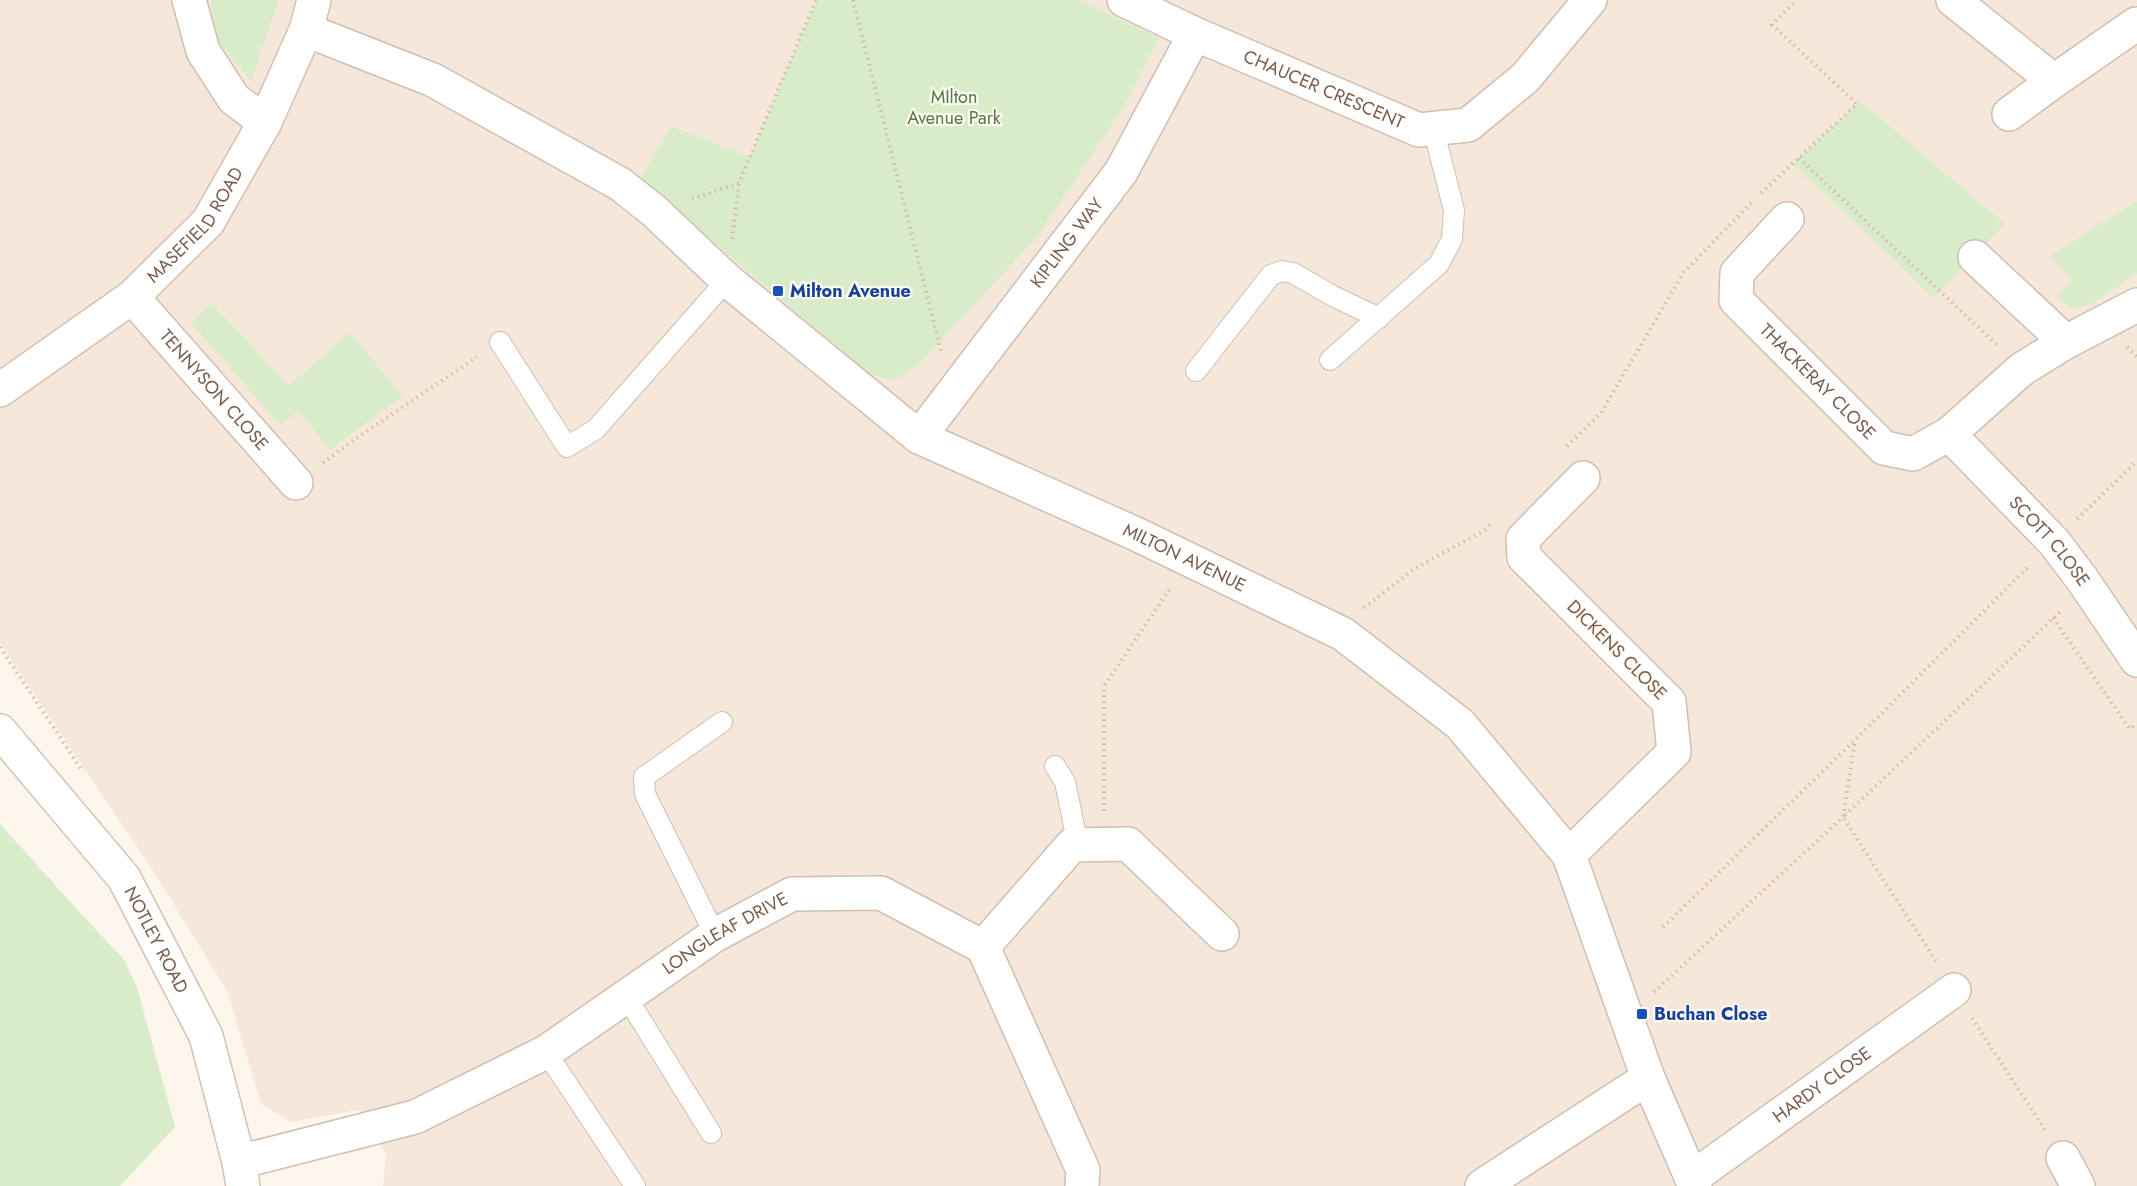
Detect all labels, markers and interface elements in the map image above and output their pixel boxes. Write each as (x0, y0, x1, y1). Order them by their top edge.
street label: CHAUCER CRESCENT (1239, 43, 1409, 136)
park label: MIlton Avenue Park (907, 84, 1001, 131)
street label: MASEFIELD ROAD (141, 162, 250, 289)
street label: KIPLING WAY (1024, 192, 1110, 293)
place label: Milton Avenue (790, 278, 911, 304)
marker: Milton Avenue (771, 284, 785, 298)
street label: THACKERAY CLOSE (1754, 318, 1882, 446)
street label: TENNYSON CLOSE (153, 324, 275, 456)
street label: SCOTT CLOSE (2003, 490, 2096, 591)
street label: MILTON AVENUE (1119, 517, 1251, 598)
street label: DICKENS CLOSE (1561, 594, 1673, 706)
street label: NOTLEY ROAD (118, 882, 195, 998)
street label: LONGLEAF DRIVE (657, 886, 792, 981)
place label: Buchan Close (1654, 1001, 1768, 1027)
marker: Buchan Close (1635, 1007, 1649, 1021)
street label: HARDY CLOSE (1767, 1040, 1877, 1129)

